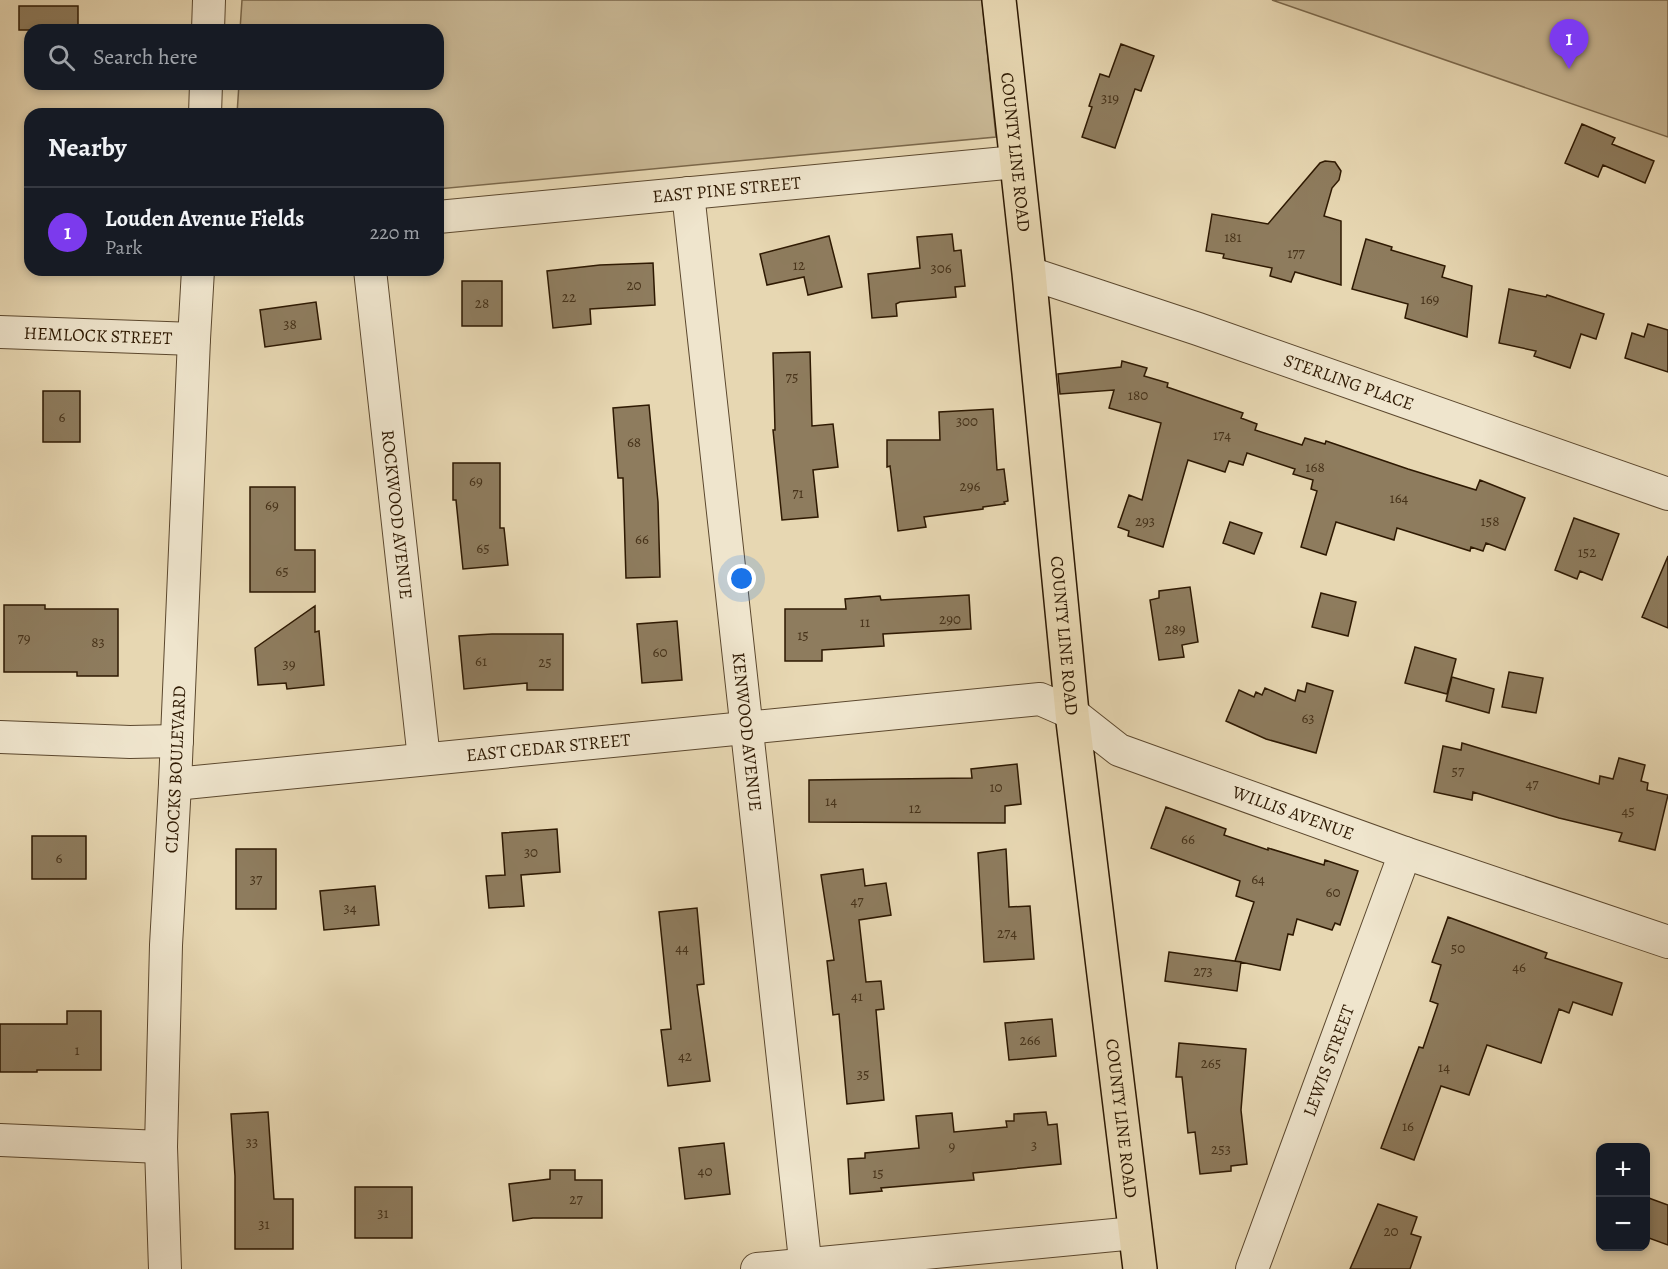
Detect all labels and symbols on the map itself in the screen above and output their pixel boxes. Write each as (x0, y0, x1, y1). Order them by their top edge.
pin: 1 (1550, 20, 1588, 69)
street label: COUNTY LINE ROAD (995, 71, 1036, 233)
house number: 319 (1101, 88, 1119, 108)
street label: EAST PINE STREET (651, 171, 802, 209)
house number: 181 (1224, 227, 1242, 247)
house number: 177 (1287, 243, 1306, 263)
house number: 12 (793, 255, 805, 275)
house number: 306 (930, 258, 952, 278)
house number: 20 (626, 275, 642, 295)
house number: 22 (562, 287, 576, 307)
house number: 169 (1421, 289, 1440, 309)
house number: 28 (475, 293, 489, 313)
house number: 38 (283, 314, 297, 334)
street label: HEMLOCK STREET (23, 321, 173, 350)
street label: STERLING PLACE (1281, 348, 1417, 416)
house number: 75 (786, 367, 798, 387)
house number: 180 (1128, 385, 1148, 405)
house number: 6 (59, 407, 66, 427)
house number: 300 (956, 411, 978, 431)
house number: 174 (1213, 425, 1231, 445)
street label: ROCKWOOD AVENUE (376, 428, 418, 601)
house number: 68 (627, 432, 641, 452)
house number: 168 (1305, 457, 1325, 477)
house number: 69 (469, 471, 483, 491)
house number: 296 (960, 476, 981, 496)
house number: 71 (792, 483, 804, 503)
house number: 164 (1390, 488, 1409, 508)
house number: 69 (265, 495, 279, 515)
house number: 293 (1135, 511, 1155, 531)
house number: 158 (1481, 511, 1499, 531)
house number: 66 (635, 529, 649, 549)
house number: 65 (476, 538, 490, 558)
house number: 152 (1578, 542, 1596, 562)
street label: COUNTY LINE ROAD (1045, 555, 1084, 717)
house number: 65 (275, 561, 289, 581)
your location (727, 564, 756, 593)
house number: 290 (939, 609, 961, 629)
house number: 11 (860, 612, 870, 632)
house number: 289 (1164, 619, 1186, 639)
house number: 15 (797, 625, 809, 645)
house number: 79 (17, 628, 31, 648)
house number: 83 (91, 632, 105, 652)
house number: 60 (653, 642, 667, 662)
house number: 61 (475, 651, 487, 671)
street label: KENWOOD AVENUE (726, 651, 768, 812)
house number: 25 (538, 652, 552, 672)
house number: 39 (282, 654, 296, 674)
street label: CLOCKS BOULEVARD (159, 685, 191, 854)
house number: 63 (1301, 708, 1315, 728)
street label: EAST CEDAR STREET (465, 727, 632, 767)
house number: 57 (1452, 761, 1465, 781)
house number: 47 (1525, 774, 1539, 794)
house number: 10 (989, 777, 1003, 797)
street label: WILLIS AVENUE (1228, 779, 1357, 846)
house number: 14 (825, 791, 837, 811)
house number: 12 (909, 798, 921, 818)
house number: 45 (1621, 801, 1635, 821)
house number: 66 (1181, 829, 1195, 849)
house number: 30 (524, 842, 538, 862)
house number: 6 (56, 848, 63, 868)
house number: 37 (250, 869, 263, 889)
house number: 64 (1251, 869, 1265, 889)
house number: 60 (1326, 882, 1340, 902)
house number: 47 (850, 891, 864, 911)
house number: 34 (343, 898, 357, 918)
house number: 274 (997, 923, 1017, 943)
house number: 44 (675, 938, 689, 958)
house number: 50 (1451, 938, 1465, 958)
house number: 46 (1512, 957, 1526, 977)
house number: 273 (1193, 961, 1213, 981)
house number: 41 (851, 986, 863, 1006)
street label: LEWIS STREET (1297, 1001, 1360, 1120)
house number: 266 (1020, 1030, 1041, 1050)
street label: COUNTY LINE ROAD (1100, 1037, 1143, 1199)
house number: 1 (74, 1040, 80, 1060)
house number: 42 (678, 1046, 692, 1066)
house number: 265 (1201, 1053, 1221, 1073)
house number: 14 (1438, 1057, 1450, 1077)
house number: 35 (857, 1064, 869, 1084)
house number: 16 (1402, 1116, 1414, 1136)
house number: 33 (246, 1132, 258, 1152)
house number: 3 (1031, 1135, 1037, 1155)
house number: 9 (949, 1136, 956, 1156)
house number: 253 (1211, 1139, 1231, 1159)
house number: 40 (698, 1161, 712, 1181)
house number: 15 (872, 1163, 884, 1183)
house number: 27 (569, 1189, 583, 1209)
house number: 31 (377, 1203, 389, 1223)
house number: 31 (258, 1214, 270, 1234)
house number: 20 (1383, 1221, 1399, 1241)

